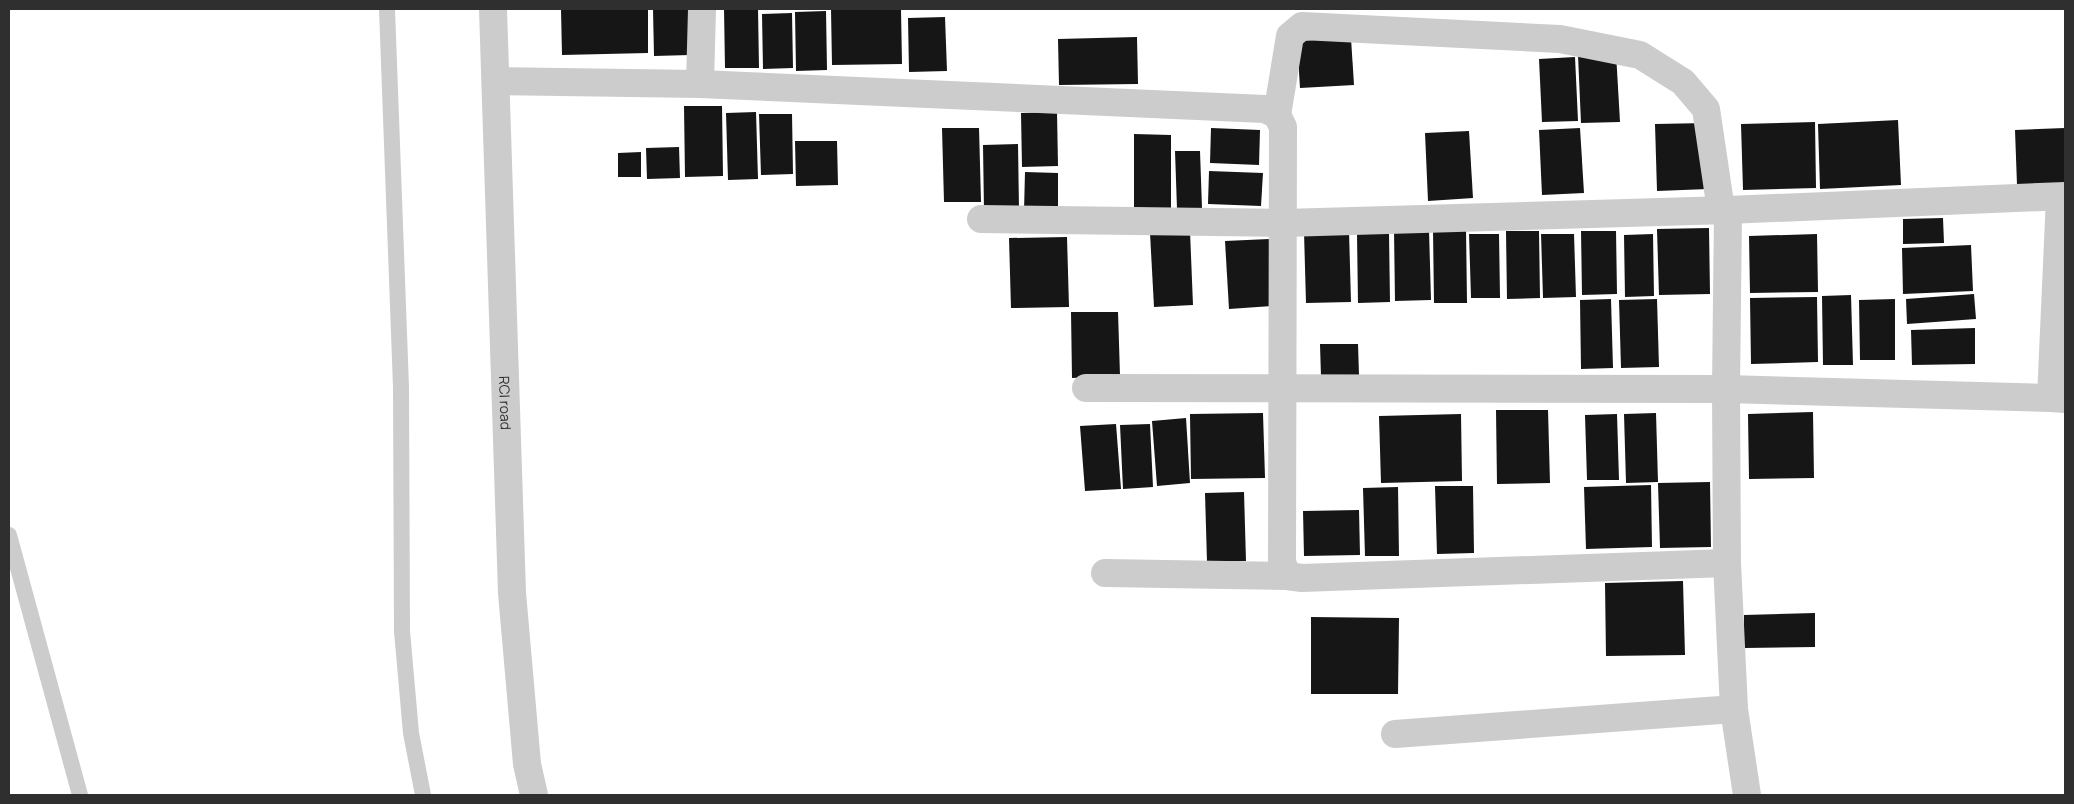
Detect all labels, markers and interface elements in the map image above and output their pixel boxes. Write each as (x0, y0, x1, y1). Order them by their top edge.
street label: RCI road (495, 375, 516, 430)

